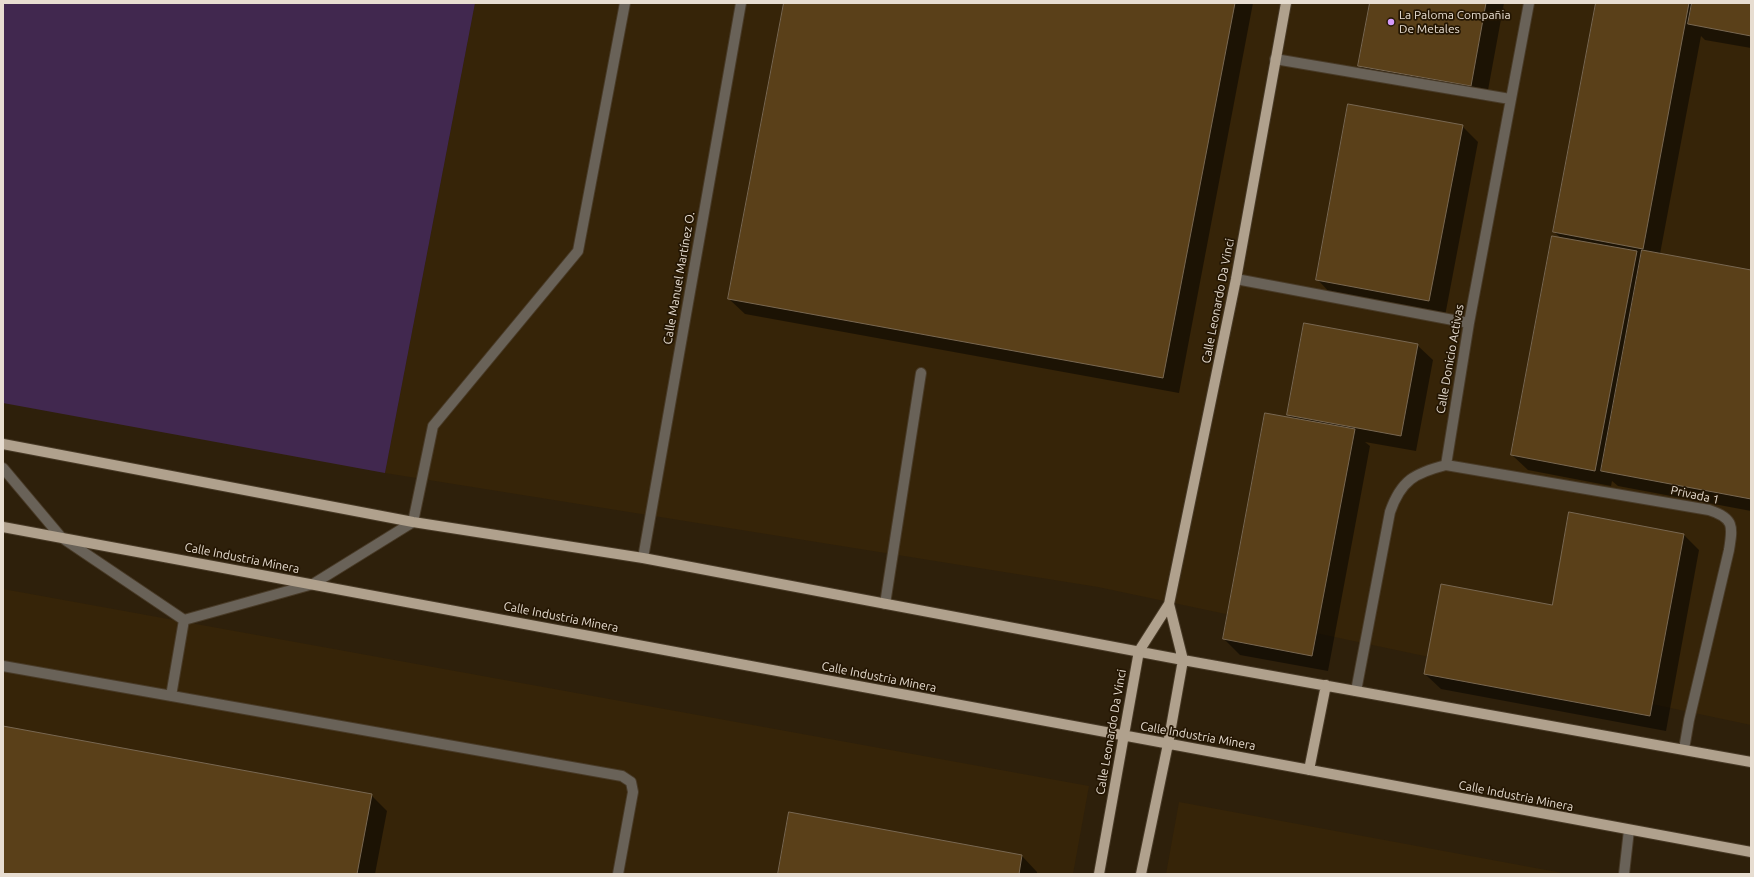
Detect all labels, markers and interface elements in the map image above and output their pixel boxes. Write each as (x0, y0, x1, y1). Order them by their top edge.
place label: La Paloma Compañia De Metales (1399, 8, 1511, 36)
marker: La Paloma Compañia De Metales (1386, 17, 1396, 27)
street label: Calle Manuel Martínez O. (660, 211, 698, 345)
street label: Calle Leonardo Da Vinci (1199, 237, 1237, 365)
street label: Calle Donicio Activas (1433, 303, 1467, 415)
street label: Privada 1 (1669, 483, 1721, 507)
street label: Calle Industria Minera (183, 540, 301, 576)
street label: Calle Industria Minera (502, 599, 620, 635)
street label: Calle Industria Minera (820, 659, 938, 695)
street label: Calle Leonardo Da Vinci (1093, 668, 1129, 796)
street label: Calle Industria Minera (1139, 719, 1257, 753)
street label: Calle Industria Minera (1457, 778, 1575, 814)

